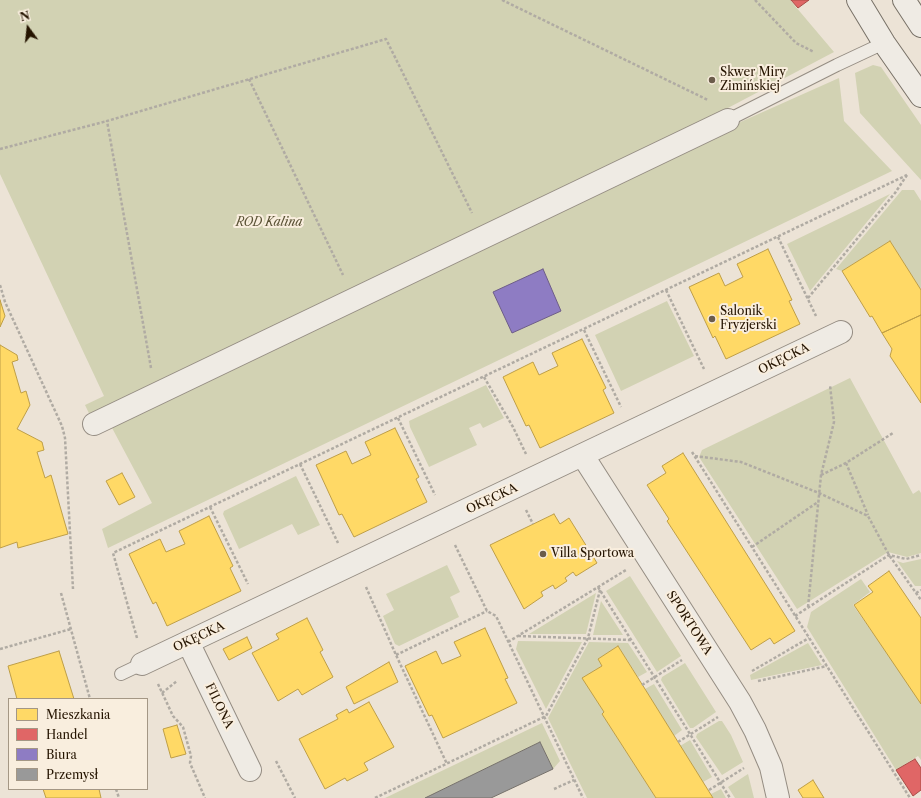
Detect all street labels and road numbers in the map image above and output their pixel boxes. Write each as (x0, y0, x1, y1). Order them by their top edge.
street label: OKĘCKA (756, 340, 812, 378)
street label: OKĘCKA (464, 481, 520, 517)
street label: SPORTOWA (663, 588, 715, 658)
street label: OKĘCKA (171, 619, 227, 655)
street label: FILONA (202, 681, 236, 731)

